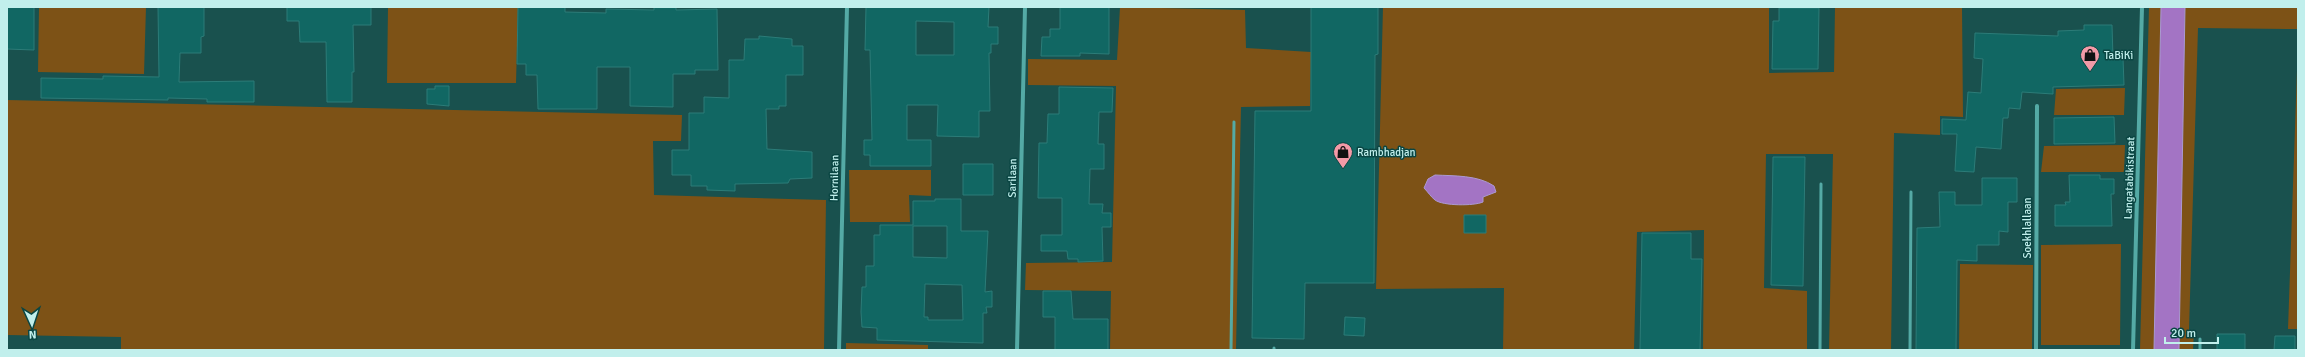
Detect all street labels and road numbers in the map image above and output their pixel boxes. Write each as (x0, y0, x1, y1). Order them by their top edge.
street label: Langatabikistraat (2122, 136, 2137, 220)
street label: Hornilaan (828, 155, 841, 201)
street label: Sarilaan (1006, 158, 1019, 198)
street label: Soekhlallaan (2021, 197, 2034, 259)

